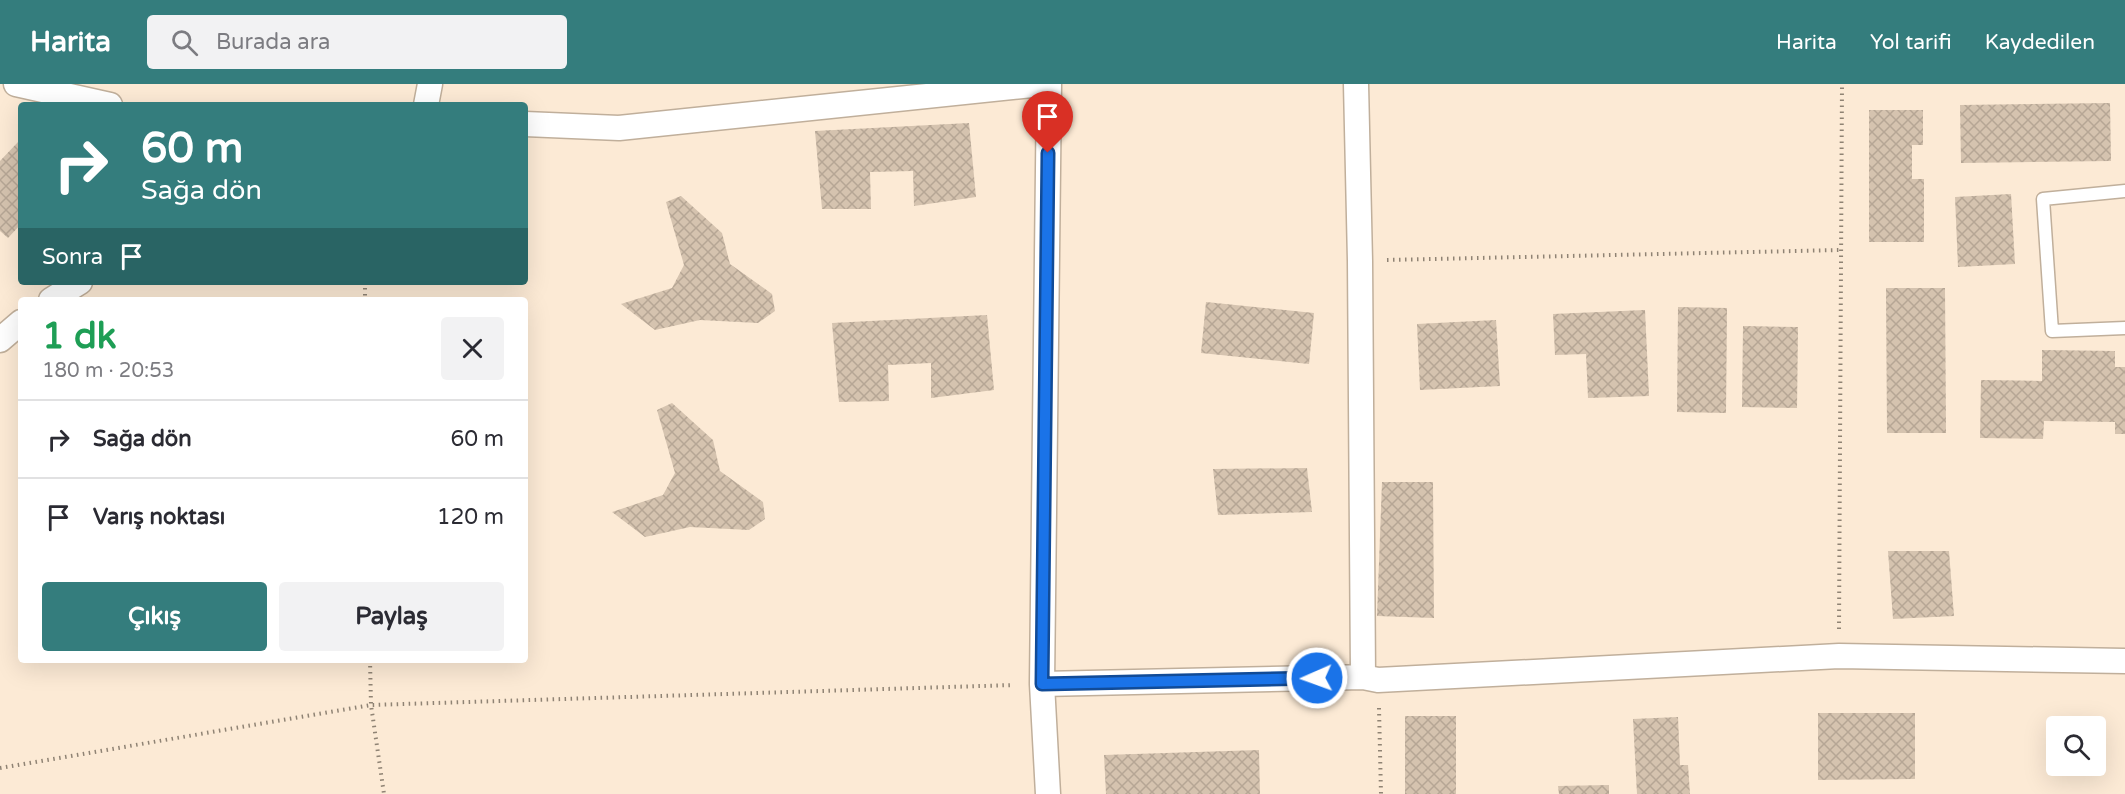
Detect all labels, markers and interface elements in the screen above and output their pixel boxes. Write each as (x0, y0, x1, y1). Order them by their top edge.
search box (147, 15, 567, 69)
text: Harita (30, 25, 111, 59)
icon: search (168, 26, 201, 59)
text: Burada ara (216, 29, 330, 55)
text: Harita (1776, 30, 1837, 55)
text: Yol tarifi (1870, 30, 1952, 55)
text: Kaydedilen (1985, 30, 2095, 55)
pin (1022, 91, 1073, 153)
icon: arrive (1031, 100, 1064, 133)
text: 60 m (141, 123, 243, 174)
icon: right (42, 126, 120, 204)
text: Sağa dön (141, 174, 262, 207)
icon: arrive (115, 240, 148, 273)
text: Sonra (42, 244, 103, 270)
text: 1 dk (42, 315, 116, 358)
button: close (441, 317, 504, 380)
text: 180 m · 20:53 (42, 359, 174, 383)
icon: right (42, 423, 75, 456)
text: Sağa dön (93, 426, 192, 452)
text: 60 m (450, 426, 504, 452)
icon: arrive (42, 501, 75, 534)
text: Varış noktası (93, 504, 225, 530)
text: 120 m (437, 504, 504, 530)
button: Çıkış (42, 582, 267, 651)
button: Paylaş (279, 582, 504, 651)
position arrow (1285, 646, 1349, 710)
map controls (2046, 716, 2106, 776)
button: search (2046, 716, 2106, 776)

